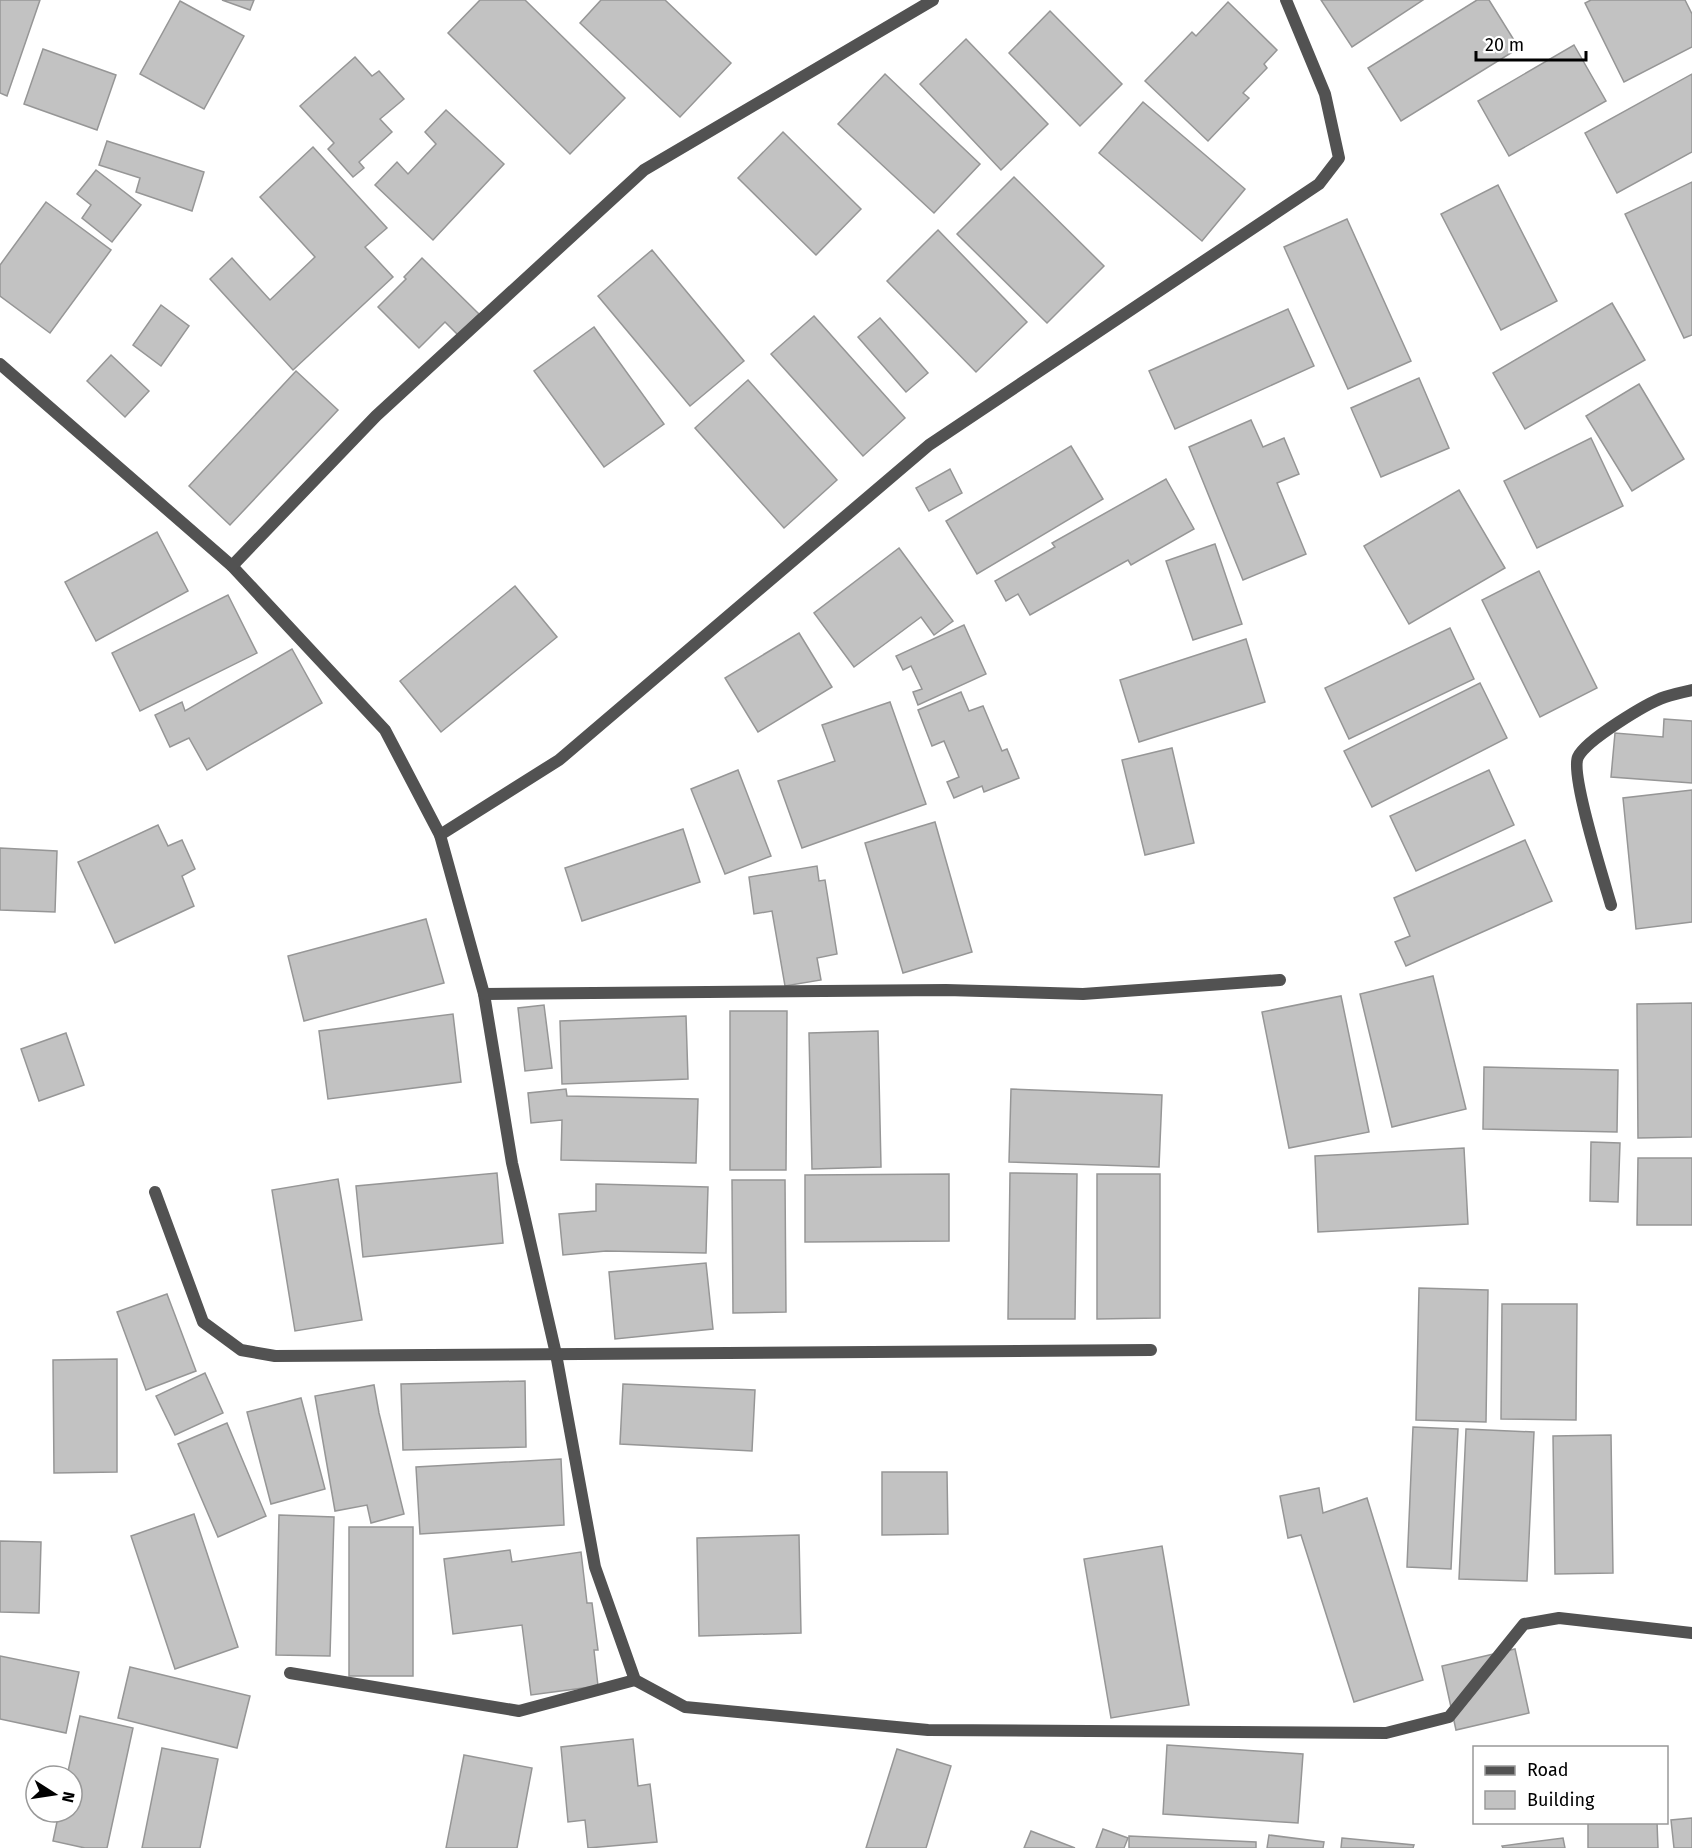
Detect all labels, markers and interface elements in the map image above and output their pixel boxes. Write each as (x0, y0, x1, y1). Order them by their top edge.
scale bar (1476, 24, 1586, 62)
text: 20 m (1485, 34, 1524, 56)
legend (1473, 1746, 1668, 1824)
text: Road (1527, 1759, 1569, 1781)
north arrow (24, 1764, 84, 1824)
text: Building (1527, 1789, 1595, 1811)
text: N (58, 1790, 79, 1804)

